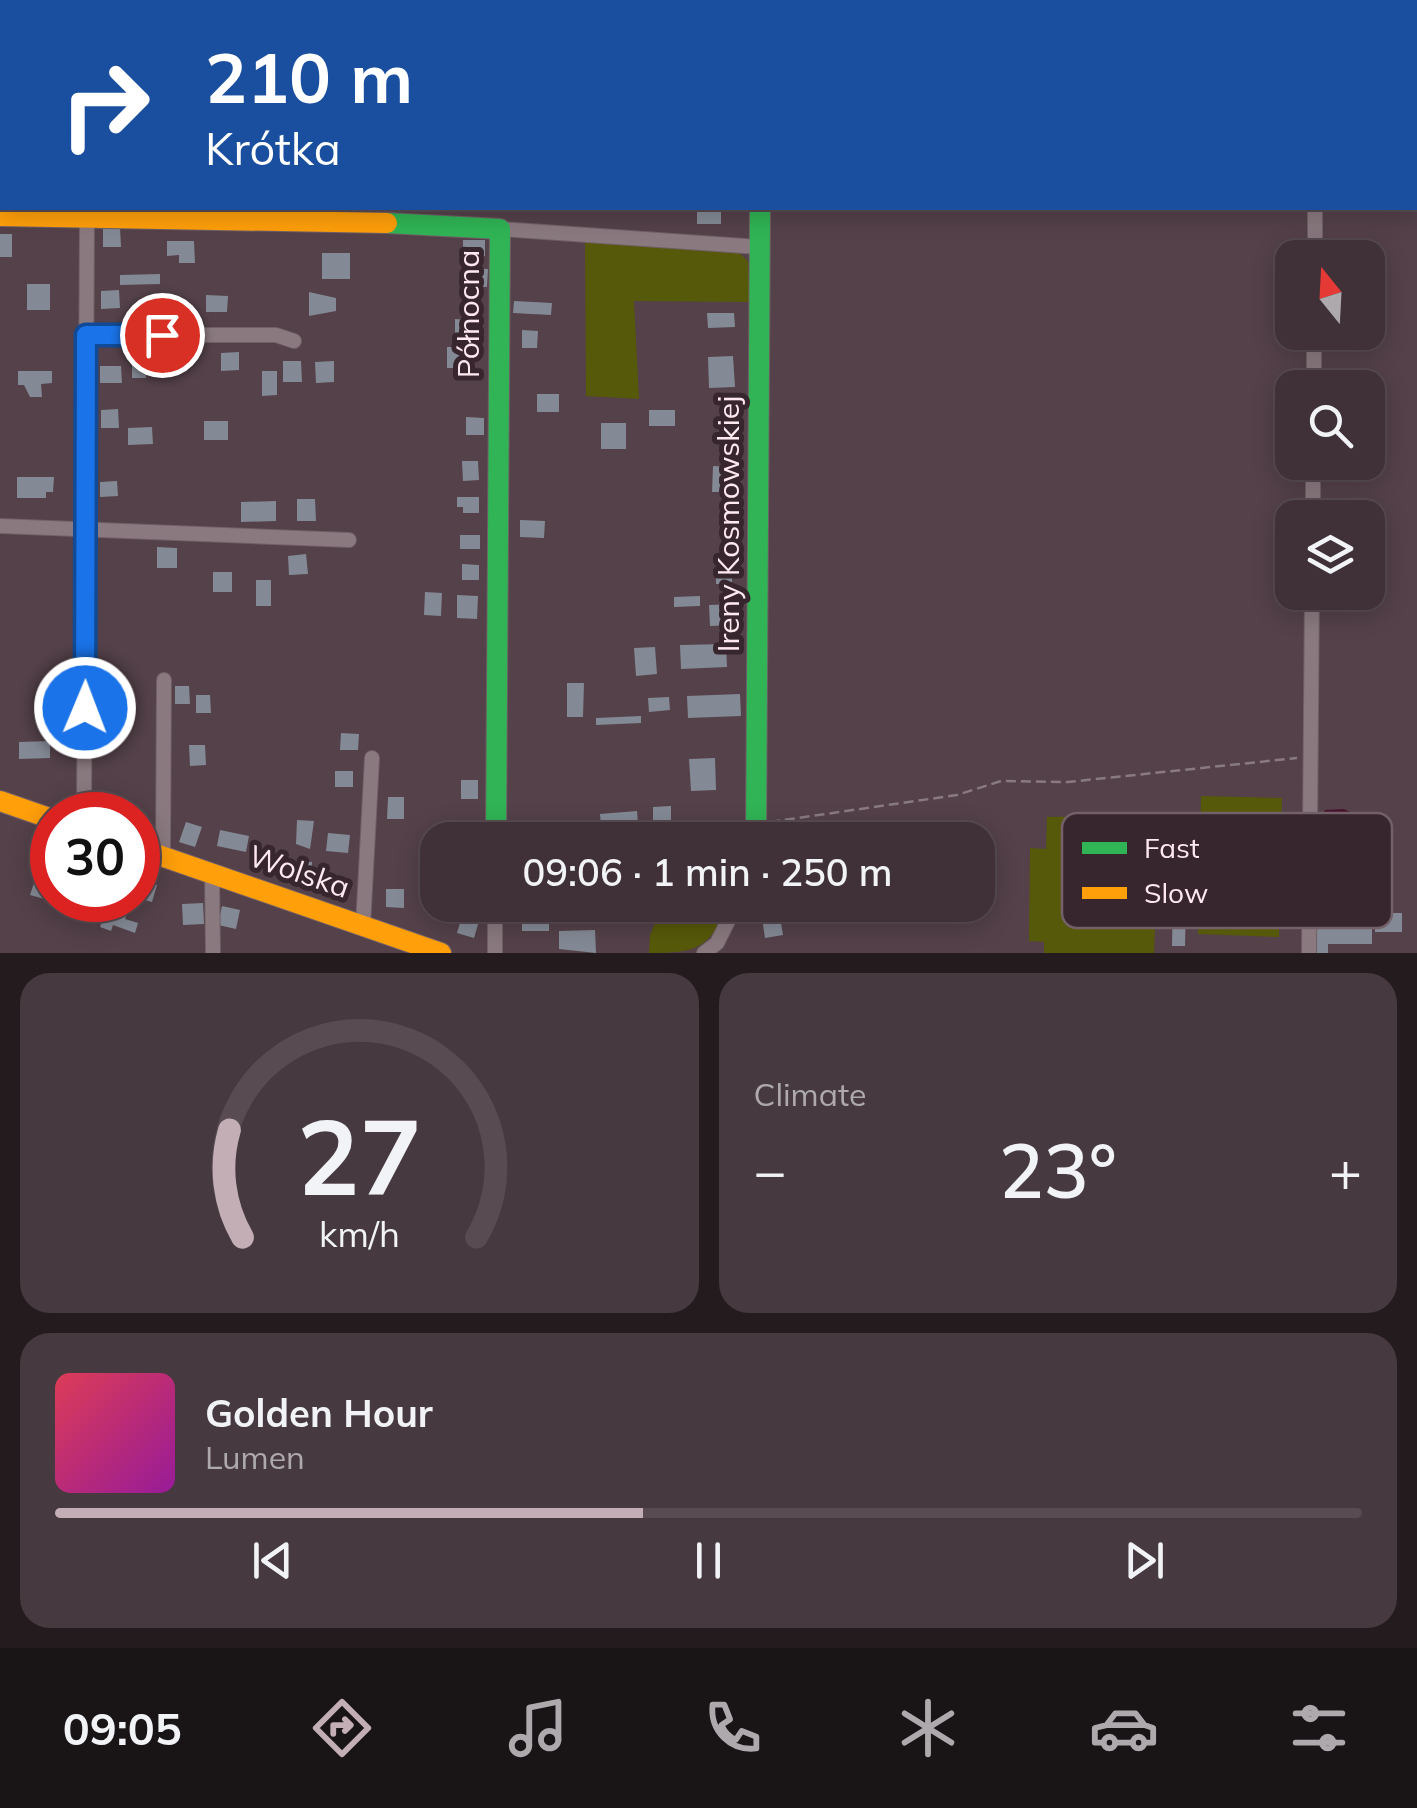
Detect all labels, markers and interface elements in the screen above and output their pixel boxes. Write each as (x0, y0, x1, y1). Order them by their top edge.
text: 210 m (205, 33, 413, 121)
icon: right (40, 40, 170, 170)
text: Krótka (205, 120, 341, 176)
north arrow (1275, 240, 1385, 350)
map controls (1275, 240, 1385, 610)
street label: Północna (449, 250, 487, 378)
pin (120, 293, 205, 378)
icon: arrive (135, 308, 190, 363)
button: search (1275, 370, 1385, 480)
street label: Ireny Kosmowskiej (709, 396, 747, 652)
button: layers (1275, 500, 1385, 610)
position arrow (33, 656, 137, 760)
speed limit sign: 30 (30, 792, 160, 922)
legend (1062, 813, 1392, 928)
text: Fast (1144, 830, 1200, 865)
street label: Wolska (244, 836, 355, 906)
text: 09:06 · 1 min · 250 m (522, 848, 893, 896)
text: Slow (1144, 875, 1208, 910)
text: Climate (754, 1074, 866, 1114)
text: 27 (297, 1090, 422, 1221)
text: 23° (999, 1123, 1117, 1217)
text: − (754, 1136, 787, 1205)
text: + (1329, 1136, 1362, 1205)
text: km/h (319, 1211, 400, 1256)
text: Golden Hour (205, 1389, 433, 1437)
text: Lumen (205, 1437, 305, 1477)
icon: previous (245, 1533, 300, 1588)
icon: pause (681, 1533, 736, 1588)
icon: next (1117, 1533, 1172, 1588)
icon: directions (307, 1693, 377, 1763)
icon: music (503, 1693, 573, 1763)
icon: phone (698, 1693, 768, 1763)
icon: climate (893, 1693, 963, 1763)
icon: car (1089, 1693, 1159, 1763)
icon: filters (1284, 1693, 1354, 1763)
text: 09:05 (63, 1700, 182, 1756)

